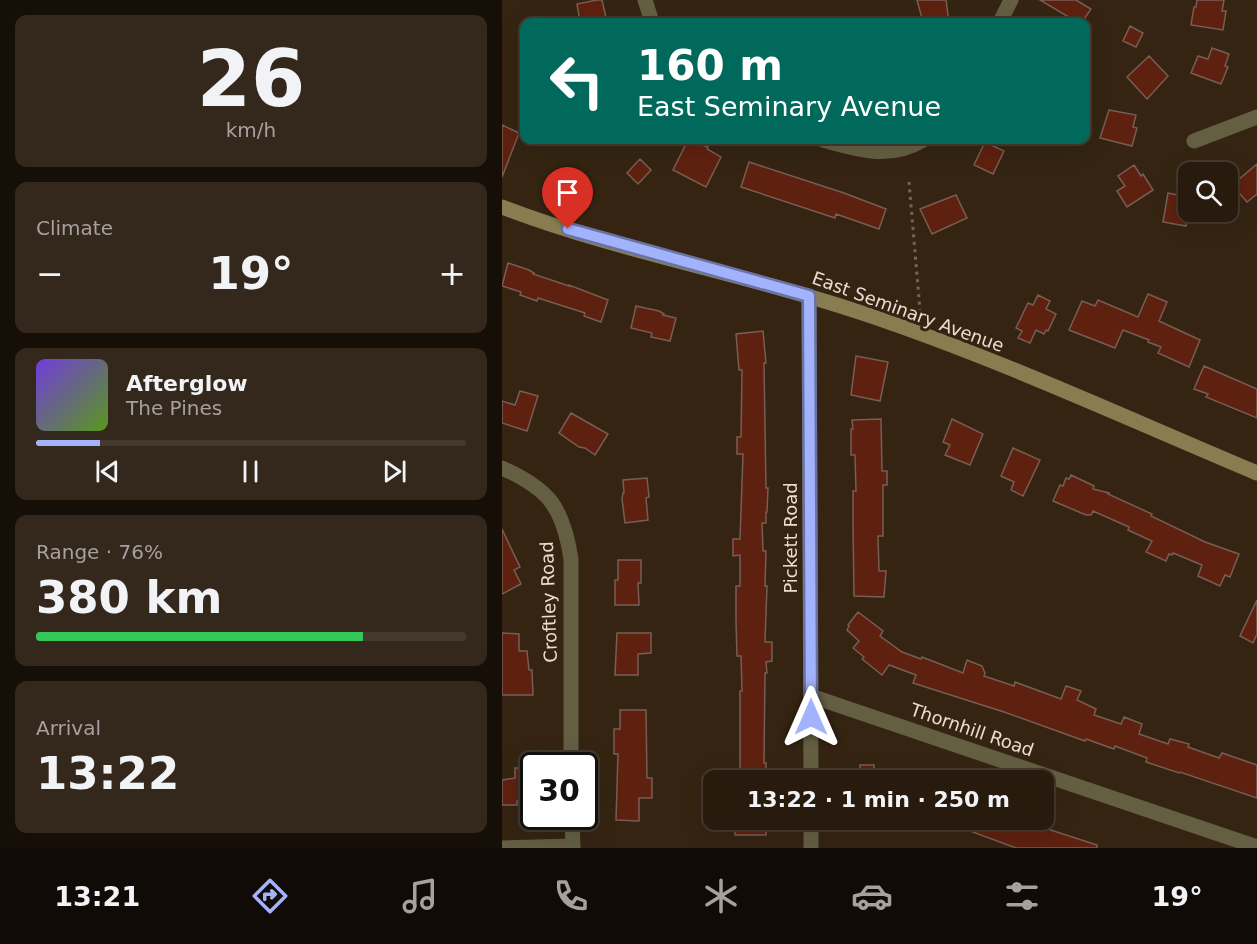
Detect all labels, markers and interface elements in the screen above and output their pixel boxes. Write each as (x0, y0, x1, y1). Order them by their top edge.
text: 26 (197, 34, 305, 124)
text: 160 m (637, 41, 783, 90)
icon: left (538, 42, 616, 120)
text: East Seminary Avenue (637, 91, 941, 122)
text: km/h (226, 118, 276, 142)
map controls (1178, 162, 1238, 222)
button: search (1178, 162, 1238, 222)
pin (542, 167, 593, 229)
icon: arrive (551, 176, 584, 209)
text: Climate (36, 216, 113, 240)
text: 19° (208, 247, 294, 300)
text: − (36, 254, 64, 293)
text: + (438, 254, 466, 293)
street label: East Seminary Avenue (809, 267, 1007, 356)
text: Afterglow (126, 371, 248, 396)
text: The Pines (126, 396, 222, 420)
icon: previous (91, 455, 124, 488)
icon: pause (234, 455, 267, 488)
icon: next (378, 455, 411, 488)
street label: Pickett Road (780, 482, 801, 594)
text: Range · 76% (36, 540, 163, 564)
street label: Croftley Road (536, 541, 561, 663)
text: 380 km (36, 571, 222, 624)
position arrow (779, 685, 843, 749)
street label: Thornhill Road (907, 698, 1037, 760)
text: Arrival (36, 716, 101, 740)
text: 13:22 (36, 747, 179, 800)
speed limit sign: 30 (520, 752, 598, 830)
text: 13:22 · 1 min · 250 m (747, 787, 1010, 812)
icon: directions (249, 875, 291, 917)
icon: music (399, 875, 441, 917)
icon: phone (550, 875, 592, 917)
icon: climate (700, 875, 742, 917)
icon: car (851, 875, 893, 917)
icon: filters (1001, 875, 1043, 917)
text: 13:21 (54, 881, 140, 912)
text: 19° (1152, 881, 1203, 912)

